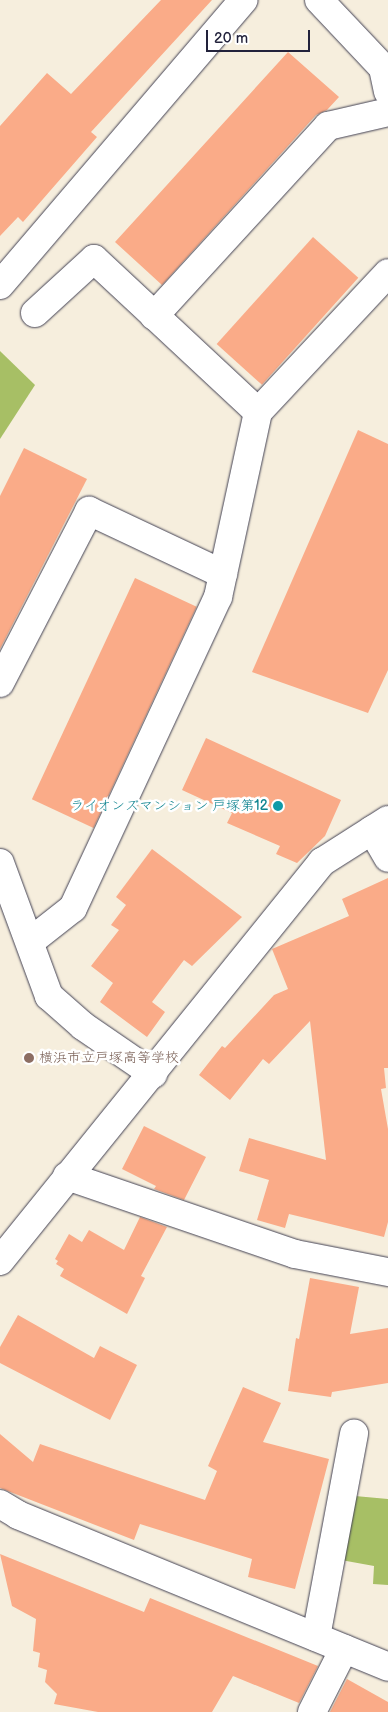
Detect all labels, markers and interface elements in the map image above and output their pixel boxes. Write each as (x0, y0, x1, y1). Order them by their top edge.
scale bar (208, 20, 312, 52)
text: 20 m (214, 29, 248, 48)
place label: ライオンズマンション 戸塚第12 (69, 798, 268, 814)
marker: ライオンズマンション 戸塚第12 (272, 800, 284, 812)
place label: 横浜市立戸塚高等学校 (39, 1050, 179, 1066)
marker: 横浜市立戸塚高等学校 (23, 1052, 35, 1064)

